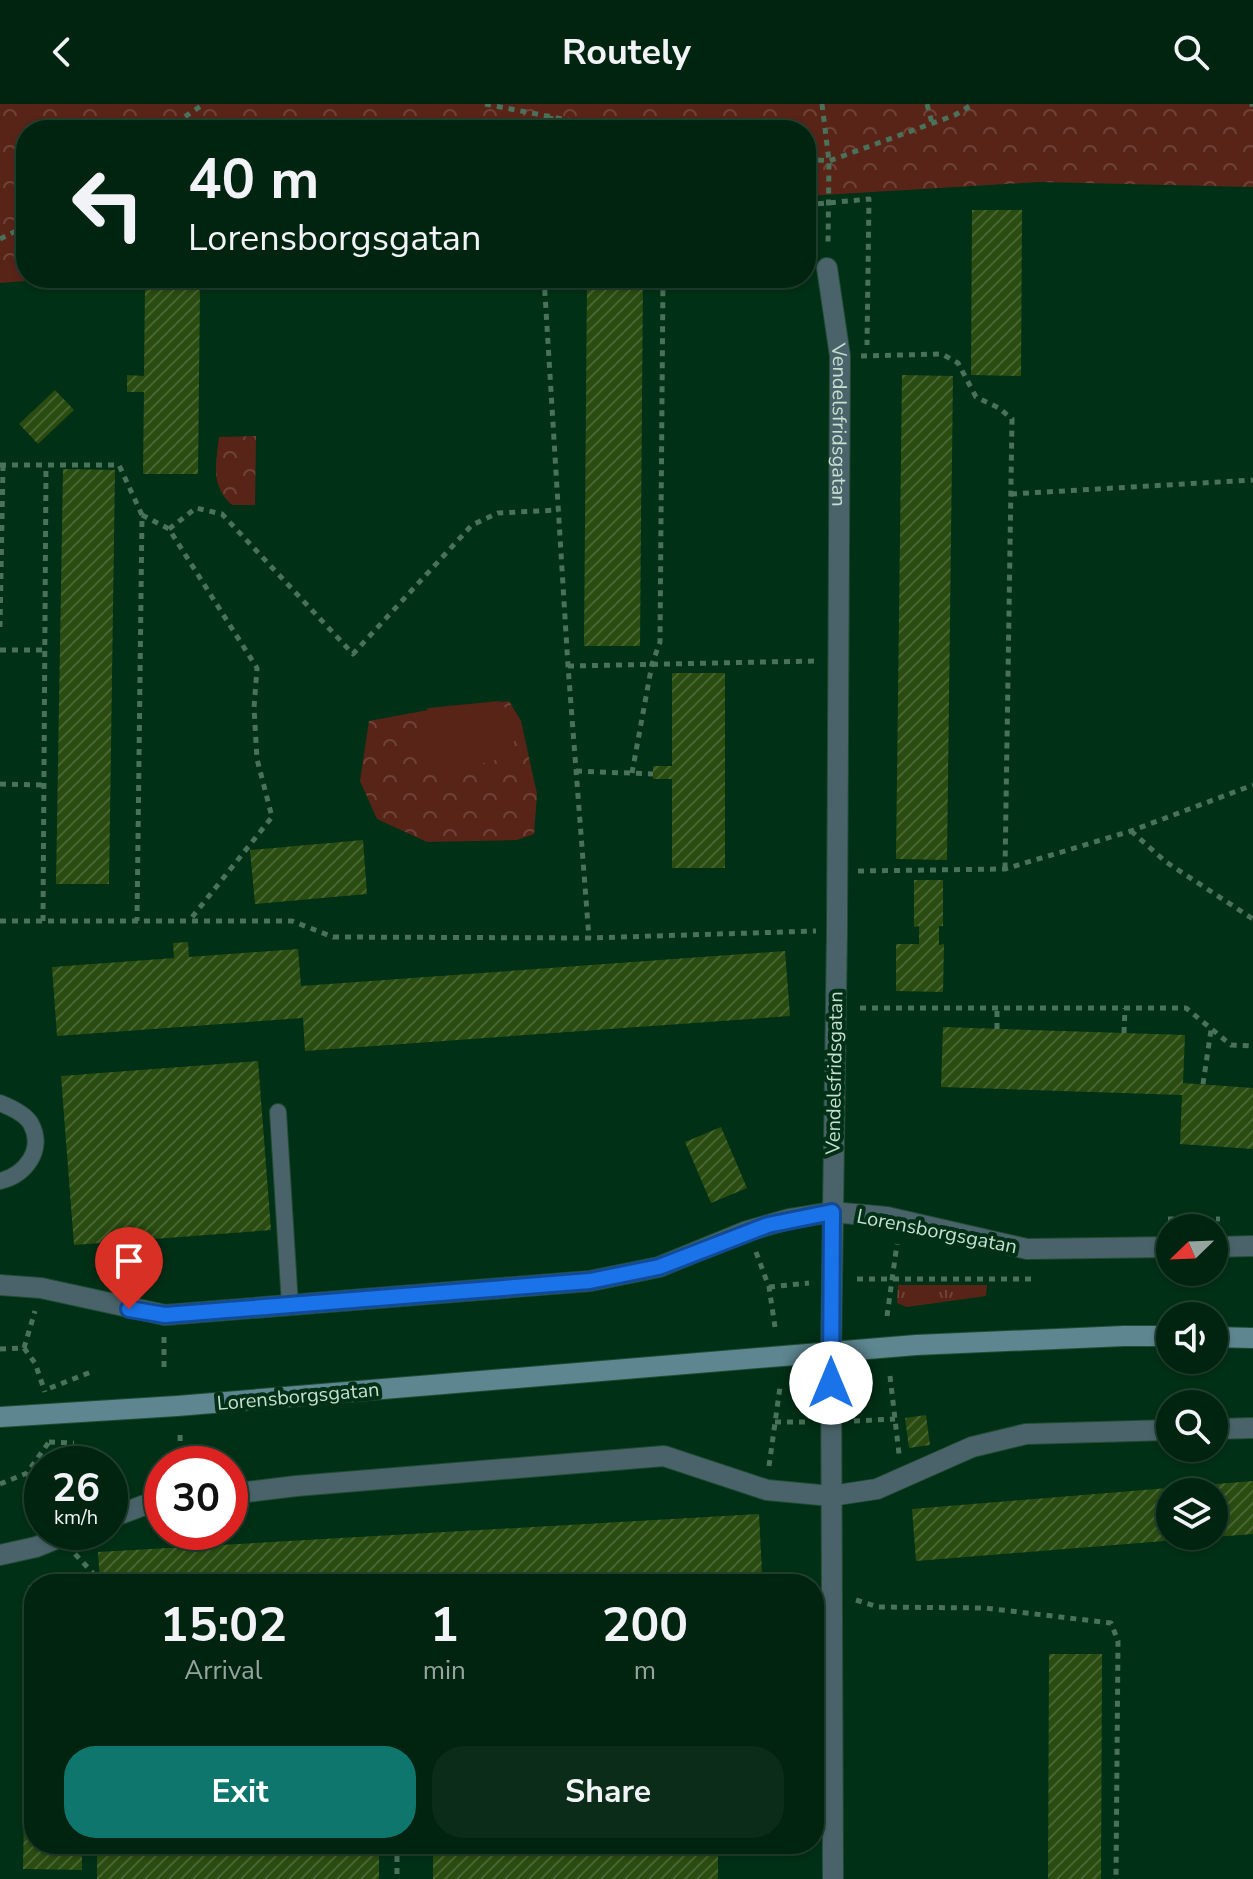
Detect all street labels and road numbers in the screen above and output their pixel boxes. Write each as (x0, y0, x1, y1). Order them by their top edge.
street label: Vendelsfridsgatan (824, 341, 853, 507)
street label: Vendelsfridsgatan (820, 991, 849, 1156)
street label: Lorensborgsgatan (854, 1203, 1019, 1260)
street label: Lorensborgsgatan (216, 1376, 380, 1417)

